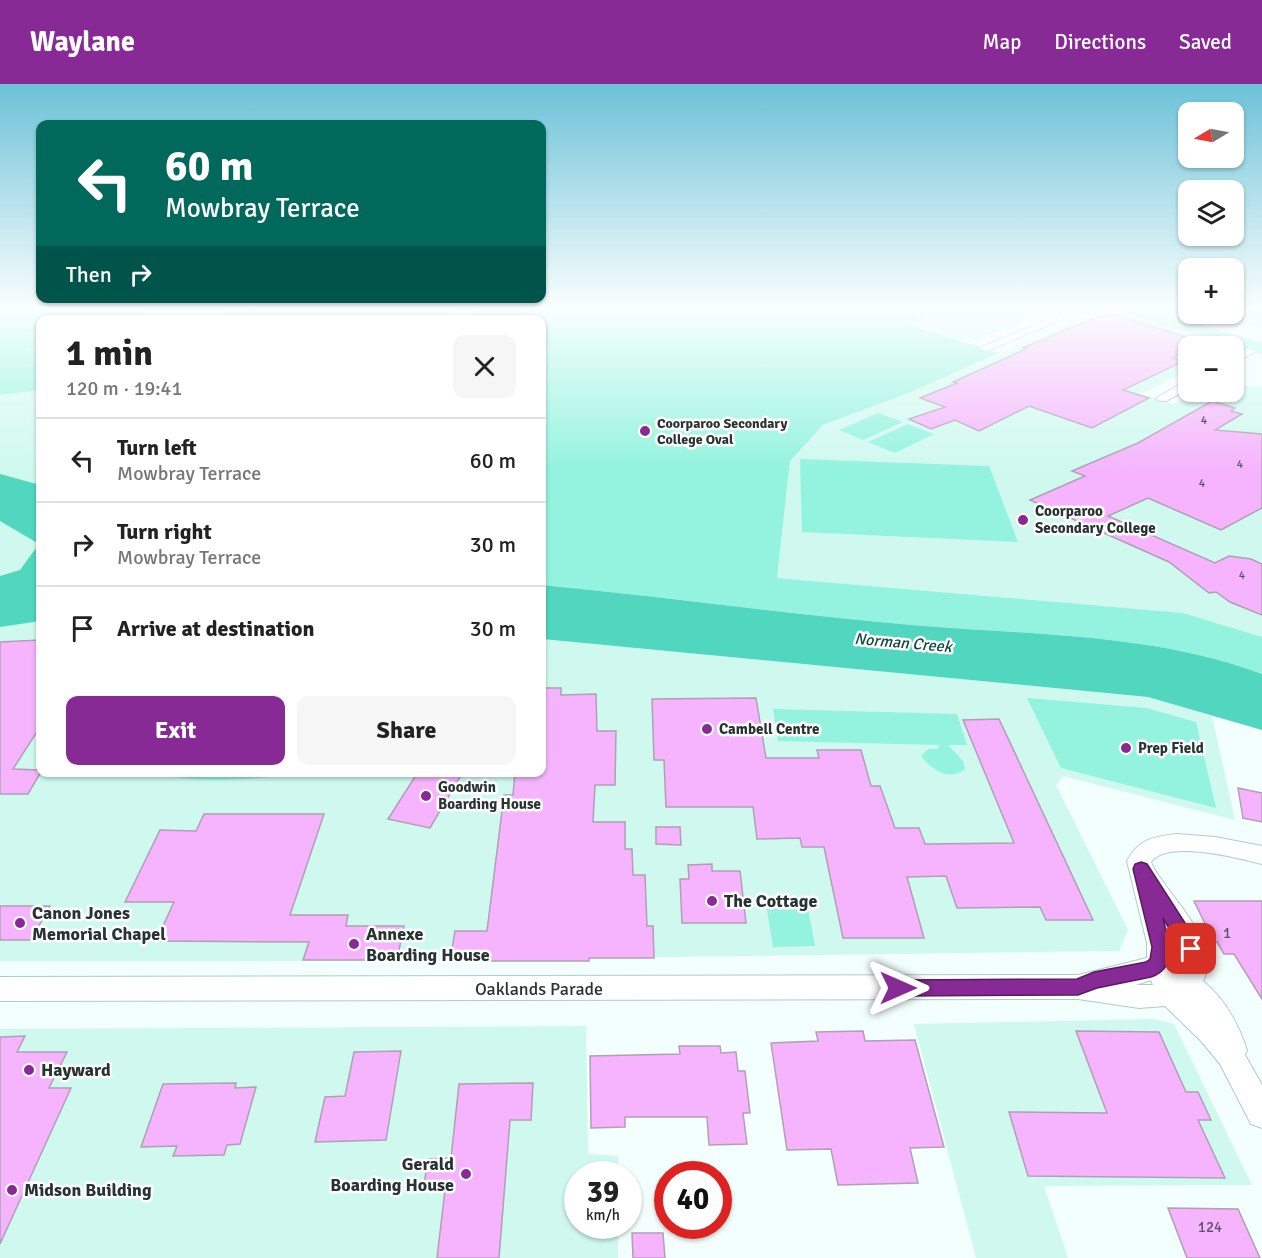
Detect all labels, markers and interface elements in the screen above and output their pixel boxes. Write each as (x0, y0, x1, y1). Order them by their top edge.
text: Waylane (30, 25, 135, 59)
text: Map (983, 29, 1021, 55)
text: Directions (1054, 29, 1146, 55)
text: Saved (1179, 29, 1232, 55)
north arrow (1178, 102, 1244, 168)
map controls (1178, 102, 1244, 402)
text: 60 m (165, 141, 254, 192)
icon: left (66, 144, 144, 222)
button: layers (1178, 180, 1244, 246)
text: Mowbray Terrace (165, 192, 360, 225)
icon: right (124, 258, 157, 291)
button: + (1178, 258, 1244, 324)
text: Then (66, 261, 112, 288)
text: 1 min (66, 331, 153, 376)
button: close (453, 335, 516, 398)
button: − (1178, 336, 1244, 402)
text: 120 m · 19:41 (66, 376, 182, 401)
house number: 4 (1201, 413, 1208, 428)
place label: Coorparoo Secondary College Oval (657, 415, 787, 448)
marker: Coorparoo Secondary College Oval (638, 424, 652, 438)
text: Turn left (117, 434, 197, 461)
icon: left (66, 444, 99, 477)
text: 60 m (470, 447, 516, 474)
house number: 4 (1237, 457, 1244, 472)
text: Mowbray Terrace (117, 461, 261, 486)
house number: 4 (1199, 476, 1206, 491)
place label: Coorparoo Secondary College (1035, 502, 1156, 537)
marker: Coorparoo Secondary College (1016, 513, 1030, 527)
text: Turn right (117, 518, 212, 545)
icon: right (66, 528, 99, 561)
text: 30 m (470, 531, 516, 558)
text: Mowbray Terrace (117, 545, 261, 570)
house number: 4 (1239, 568, 1246, 583)
icon: arrive (66, 612, 99, 645)
text: Arrive at destination (117, 615, 314, 642)
text: 30 m (470, 615, 516, 642)
water label: Norman Creek (854, 629, 954, 657)
button: Exit (66, 696, 285, 765)
button: Share (297, 696, 516, 765)
place label: Cambell Centre (719, 720, 819, 738)
marker: Cambell Centre (700, 722, 714, 736)
place label: Prep Field (1138, 739, 1204, 757)
marker: Prep Field (1119, 741, 1133, 755)
place label: Goodwin Boarding House (438, 778, 541, 813)
marker: Goodwin Boarding House (419, 789, 433, 803)
place label: The Cottage (724, 890, 817, 912)
marker: The Cottage (705, 894, 719, 908)
place label: Canon Jones Memorial Chapel (32, 902, 166, 945)
marker: Canon Jones Memorial Chapel (13, 916, 27, 930)
place label: Annexe Boarding House (366, 923, 490, 966)
pin (1165, 923, 1216, 974)
house number: 1 (1223, 924, 1231, 942)
icon: arrive (1174, 932, 1207, 965)
marker: Annexe Boarding House (347, 937, 361, 951)
position arrow (866, 956, 930, 1020)
street label: Oaklands Parade (475, 978, 603, 1000)
place label: Hayward (41, 1059, 111, 1081)
marker: Hayward (22, 1063, 36, 1077)
place label: Gerald Boarding House (330, 1153, 454, 1196)
speed limit sign: 40 (654, 1161, 732, 1239)
marker: Gerald Boarding House (459, 1167, 473, 1181)
text: 39 (587, 1174, 619, 1211)
place label: Midson Building (24, 1179, 152, 1201)
marker: Midson Building (5, 1183, 19, 1197)
text: km/h (586, 1206, 620, 1224)
house number: 124 (1198, 1218, 1222, 1236)

